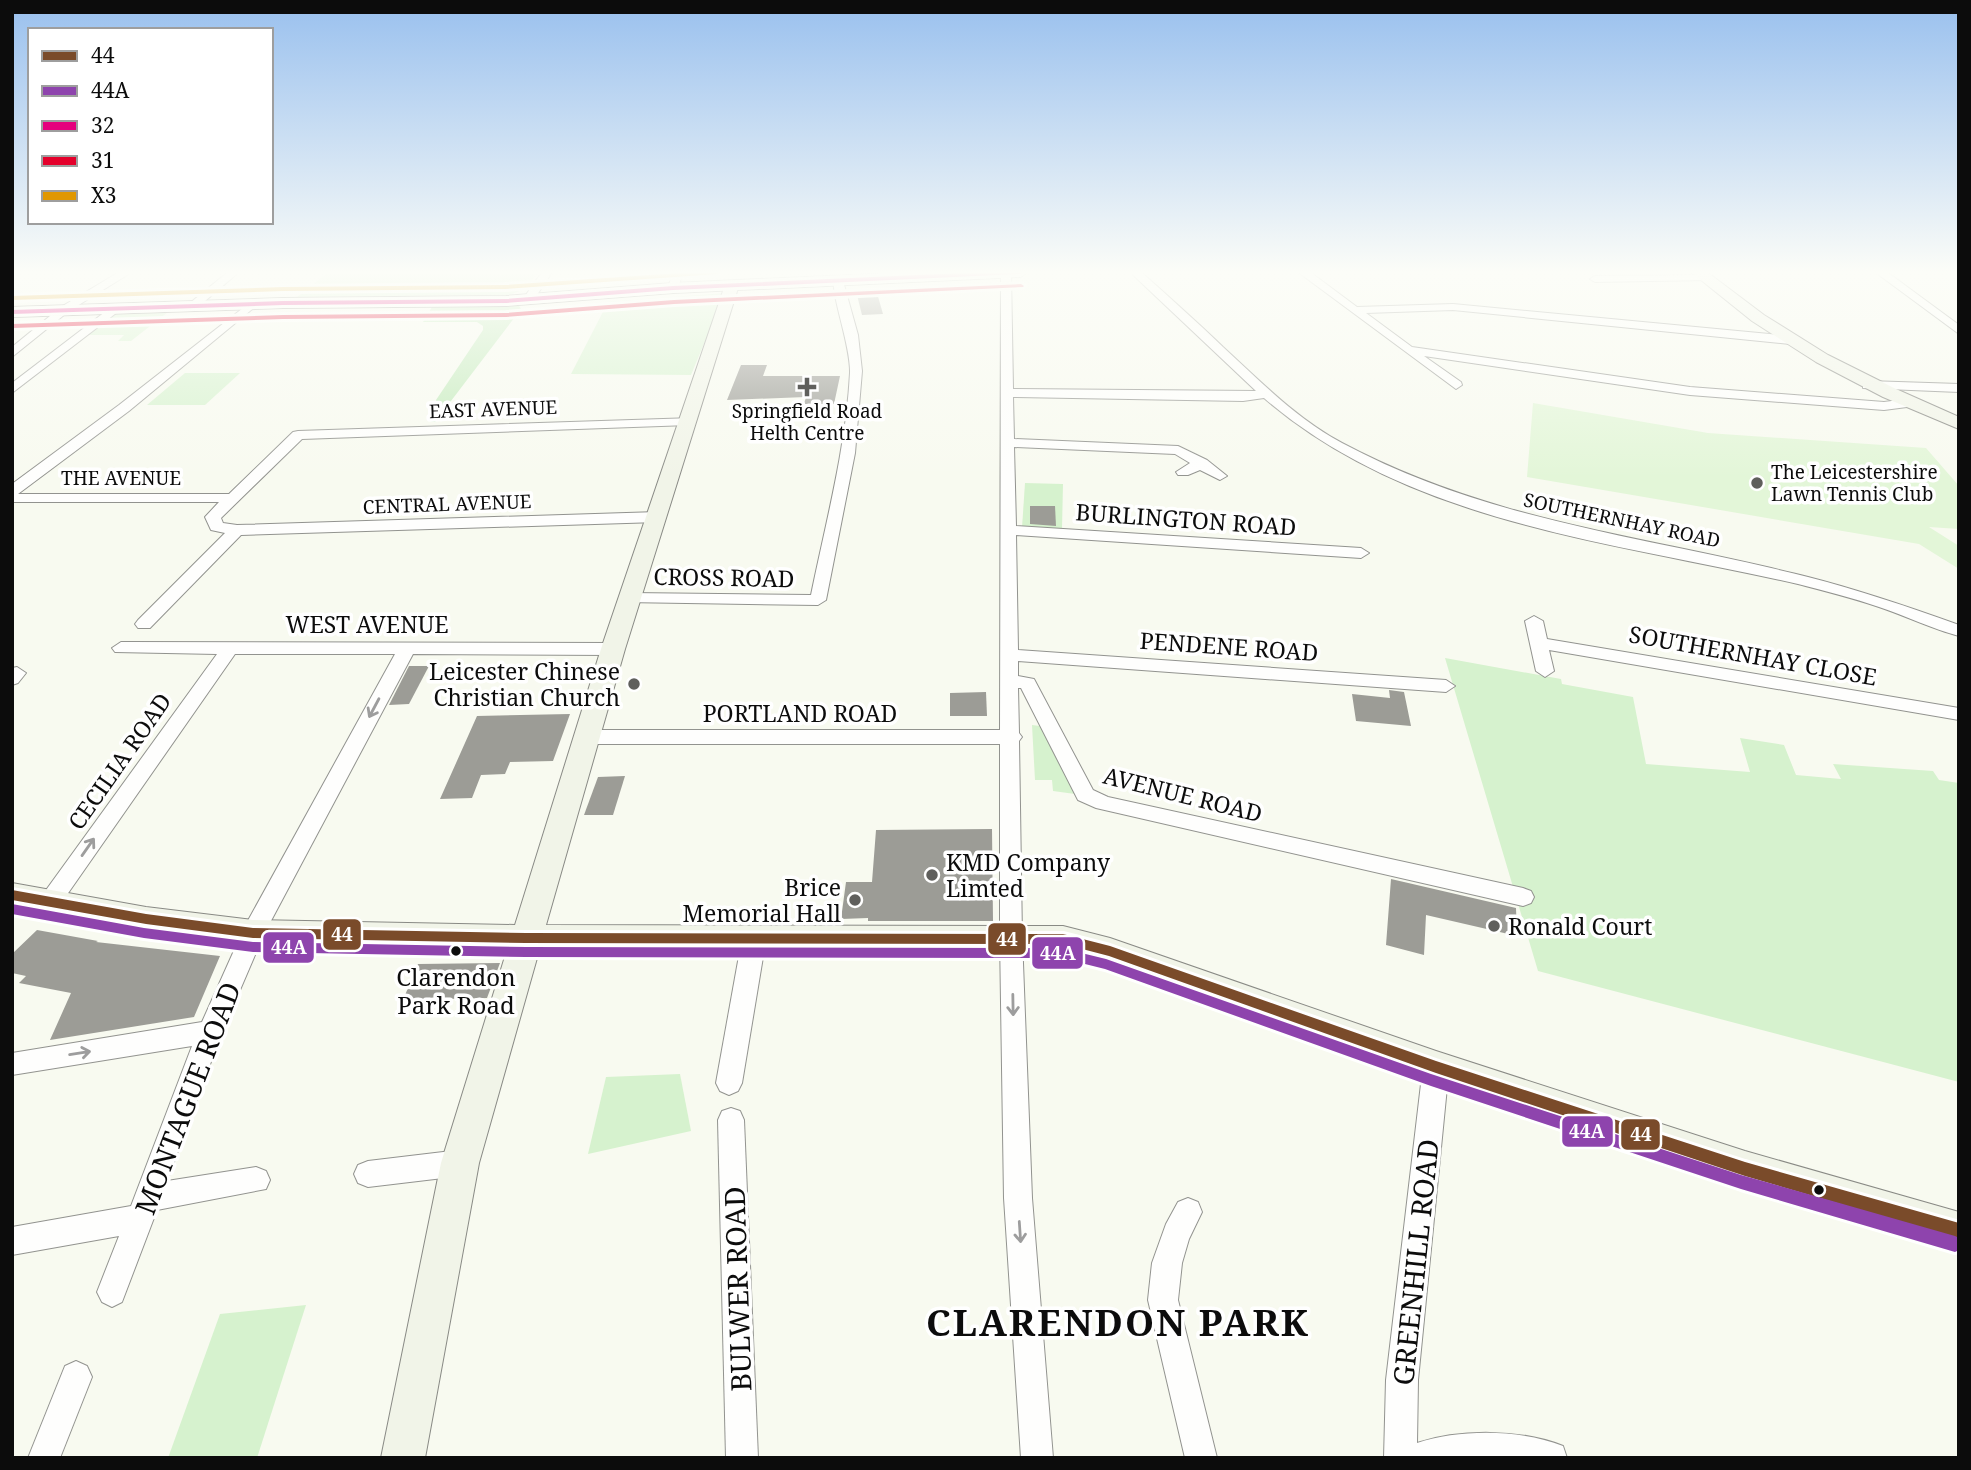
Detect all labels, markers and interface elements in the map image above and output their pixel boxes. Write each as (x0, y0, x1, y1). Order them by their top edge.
legend (28, 28, 273, 224)
text: 44 (91, 41, 115, 69)
text: 44A (91, 76, 129, 104)
text: 32 (91, 111, 114, 139)
text: 31 (91, 146, 114, 174)
text: X3 (91, 181, 117, 209)
marker: Springfield Road Helth Centre (797, 377, 817, 397)
street label: EAST AVENUE (428, 394, 558, 424)
place label: Springfield Road Helth Centre (732, 398, 883, 446)
place label: The Leicestershire Lawn Tennis Club (1771, 459, 1938, 507)
street label: THE AVENUE (61, 465, 181, 491)
marker: The Leicestershire Lawn Tennis Club (1749, 475, 1765, 491)
street label: SOUTHERNHAY ROAD (1521, 486, 1723, 554)
street label: CENTRAL AVENUE (362, 488, 532, 520)
street label: BURLINGTON ROAD (1074, 495, 1298, 543)
street label: CROSS ROAD (653, 560, 795, 594)
street label: WEST AVENUE (285, 608, 449, 640)
street label: SOUTHERNHAY CLOSE (1627, 617, 1879, 693)
street label: PENDENE ROAD (1139, 624, 1319, 668)
place label: Leicester Chinese Christian Church (429, 655, 620, 713)
marker: Leicester Chinese Christian Church (626, 676, 642, 692)
street label: CECILIA ROAD (60, 686, 178, 836)
street label: PORTLAND ROAD (703, 697, 897, 729)
one-way arrow (367, 698, 381, 718)
street label: AVENUE ROAD (1100, 759, 1266, 829)
one-way arrow (81, 838, 95, 857)
place label: KMD Company Limted (946, 846, 1110, 904)
marker: KMD Company Limted (924, 867, 940, 883)
place label: Brice Memorial Hall (682, 871, 841, 929)
marker: Brice Memorial Hall (847, 892, 863, 908)
place label: Ronald Court (1508, 910, 1652, 942)
line badge: 44 (322, 918, 362, 951)
marker: Ronald Court (1486, 918, 1502, 934)
text: 44 (331, 921, 353, 947)
line badge: 44 (987, 922, 1027, 956)
text: 44 (996, 926, 1018, 952)
line badge: 44A (262, 931, 315, 964)
text: 44A (271, 934, 308, 960)
line badge: 44A (1031, 936, 1084, 970)
text: 44A (1040, 940, 1077, 966)
marker: Clarendon Park Road (449, 944, 463, 958)
place label: Clarendon Park Road (396, 960, 516, 1021)
street label: MONTAGUE ROAD (125, 976, 249, 1220)
one-way arrow (1006, 993, 1020, 1016)
one-way arrow (68, 1046, 91, 1059)
line badge: 44A (1561, 1115, 1614, 1148)
text: 44A (1569, 1118, 1606, 1144)
line badge: 44 (1620, 1118, 1661, 1151)
text: 44 (1630, 1121, 1652, 1147)
street label: GREENHILL ROAD (1383, 1137, 1447, 1387)
unlabelled marker (1812, 1183, 1826, 1197)
street label: BULWER ROAD (714, 1186, 760, 1392)
one-way arrow (1014, 1221, 1027, 1244)
district label: CLARENDON PARK (926, 1296, 1310, 1347)

